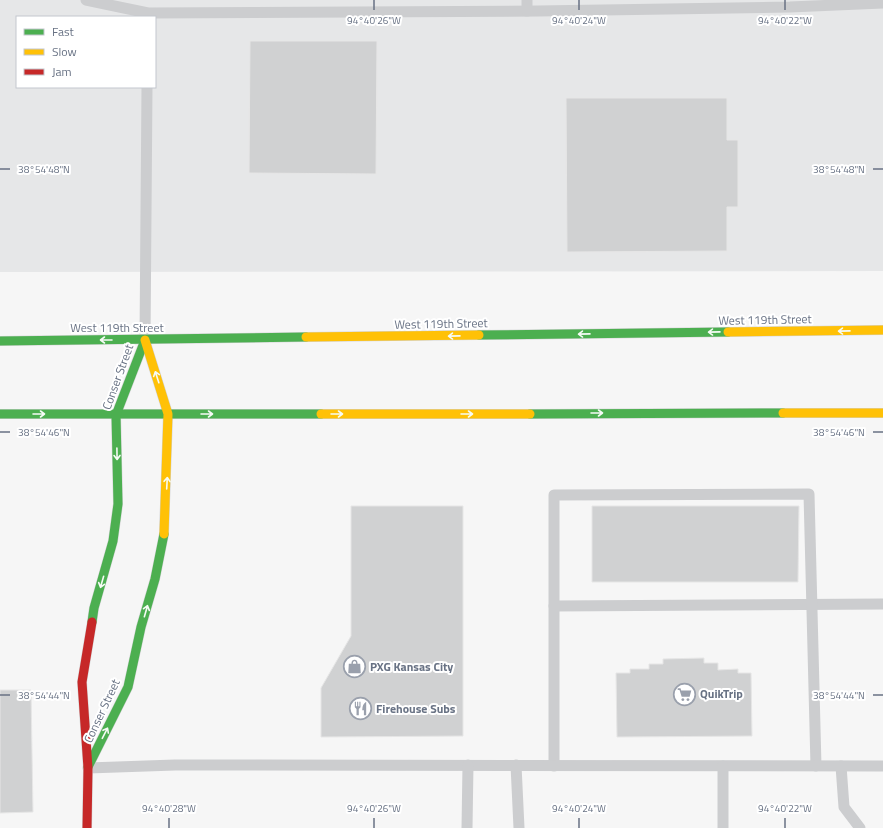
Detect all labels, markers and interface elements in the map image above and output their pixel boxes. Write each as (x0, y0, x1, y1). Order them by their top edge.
text: 94°40'26"W (347, 13, 401, 28)
text: 94°40'24"W (552, 13, 606, 28)
text: 94°40'22"W (758, 13, 812, 28)
legend (16, 16, 156, 88)
text: Fast (52, 22, 75, 41)
text: Slow (52, 42, 77, 61)
text: Jam (52, 62, 72, 81)
text: 38°54'48"N (18, 162, 70, 177)
text: 38°54'48"N (813, 162, 865, 177)
street label: West 119th Street (718, 309, 813, 330)
street label: West 119th Street (394, 313, 489, 334)
street label: West 119th Street (70, 318, 164, 337)
one-way arrow (838, 327, 851, 335)
one-way arrow (708, 329, 721, 336)
one-way arrow (578, 330, 591, 338)
one-way arrow (448, 332, 461, 340)
one-way arrow (100, 336, 113, 344)
street label: Conser Street (97, 341, 138, 412)
one-way arrow (153, 371, 160, 384)
one-way arrow (590, 409, 603, 417)
one-way arrow (32, 410, 45, 418)
one-way arrow (200, 410, 213, 418)
one-way arrow (330, 410, 343, 418)
one-way arrow (460, 410, 473, 418)
text: 38°54'46"N (18, 425, 70, 440)
text: 38°54'46"N (813, 425, 865, 440)
one-way arrow (113, 447, 121, 460)
one-way arrow (163, 477, 170, 490)
one-way arrow (98, 575, 105, 588)
one-way arrow (143, 605, 150, 618)
shop icon: PXG Kansas City (342, 654, 368, 680)
place label: PXG Kansas City (370, 657, 453, 676)
street label: Conser Street (78, 675, 125, 746)
supermarket icon: QuikTrip (671, 681, 697, 707)
place label: QuikTrip (700, 684, 743, 703)
text: 38°54'44"N (18, 688, 70, 703)
text: 38°54'44"N (813, 688, 865, 703)
restaurant icon: Firehouse Subs (347, 696, 373, 722)
place label: Firehouse Subs (376, 699, 456, 718)
one-way arrow (102, 728, 109, 740)
text: 94°40'28"W (142, 801, 196, 816)
text: 94°40'26"W (347, 801, 401, 816)
text: 94°40'24"W (552, 801, 606, 816)
text: 94°40'22"W (758, 801, 812, 816)

